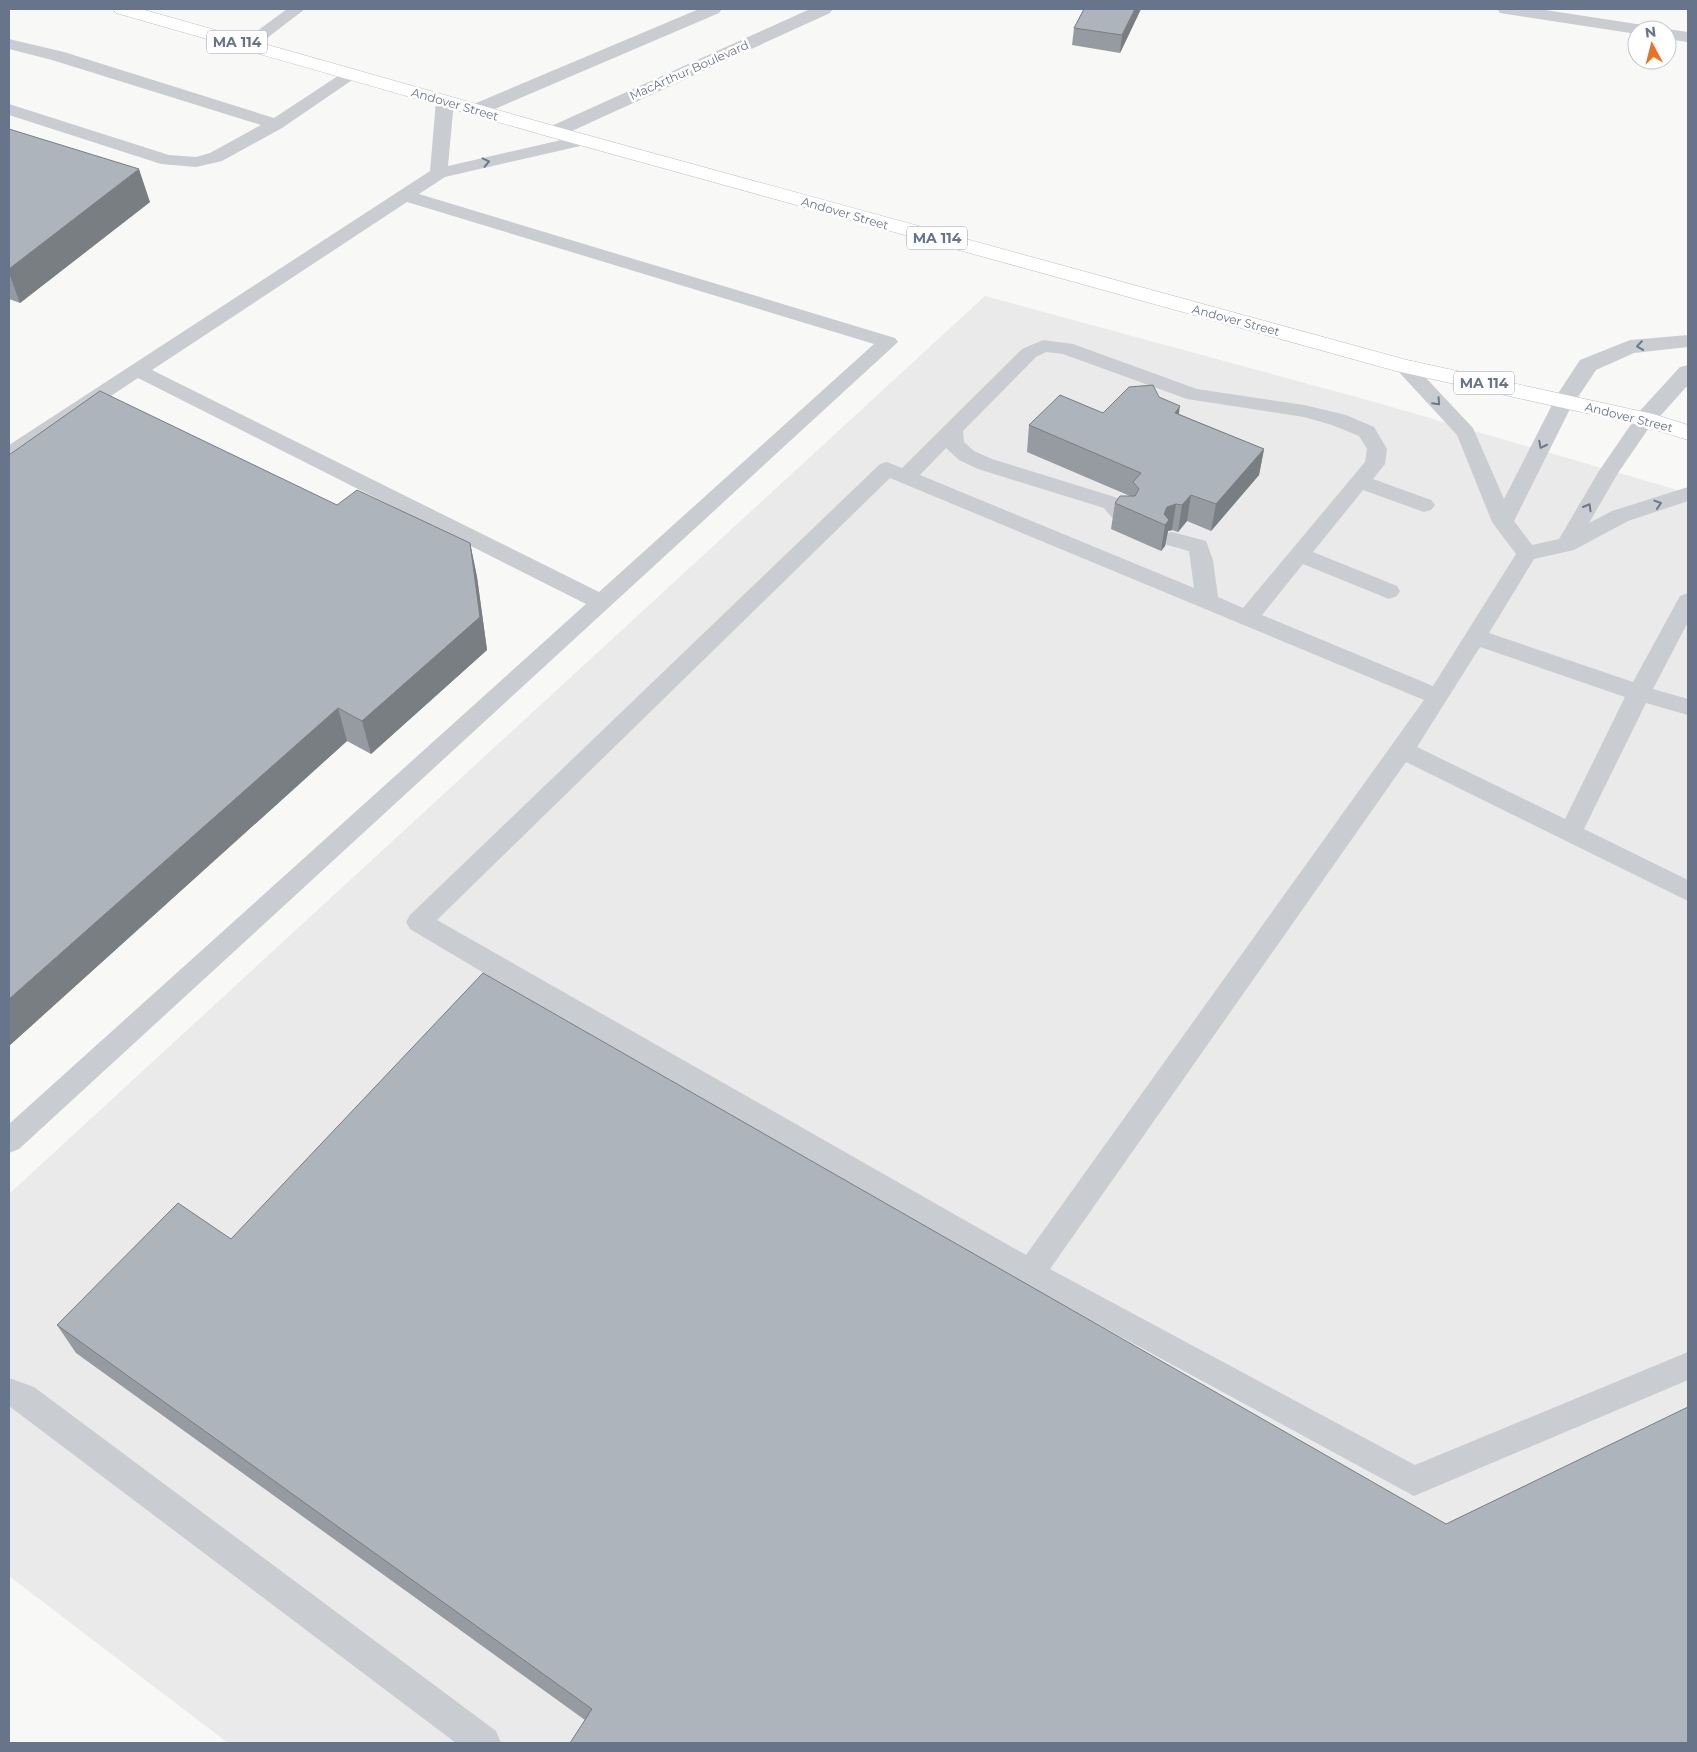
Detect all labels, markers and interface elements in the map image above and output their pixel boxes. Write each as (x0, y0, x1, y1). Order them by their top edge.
north arrow (1627, 20, 1677, 70)
text: N (1644, 22, 1657, 42)
road number: MA 114 (207, 31, 267, 54)
street label: MacArthur Boulevard (627, 37, 751, 103)
street label: Andover Street (410, 84, 500, 124)
one-way arrow (482, 157, 491, 168)
street label: Andover Street (800, 193, 890, 233)
road number: MA 114 (907, 227, 967, 250)
street label: Andover Street (1191, 301, 1282, 339)
one-way arrow (1636, 340, 1644, 350)
road number: MA 114 (1454, 372, 1514, 394)
one-way arrow (1431, 396, 1440, 405)
street label: Andover Street (1584, 399, 1675, 435)
one-way arrow (1538, 439, 1548, 448)
one-way arrow (1653, 500, 1662, 510)
one-way arrow (1582, 503, 1592, 512)

